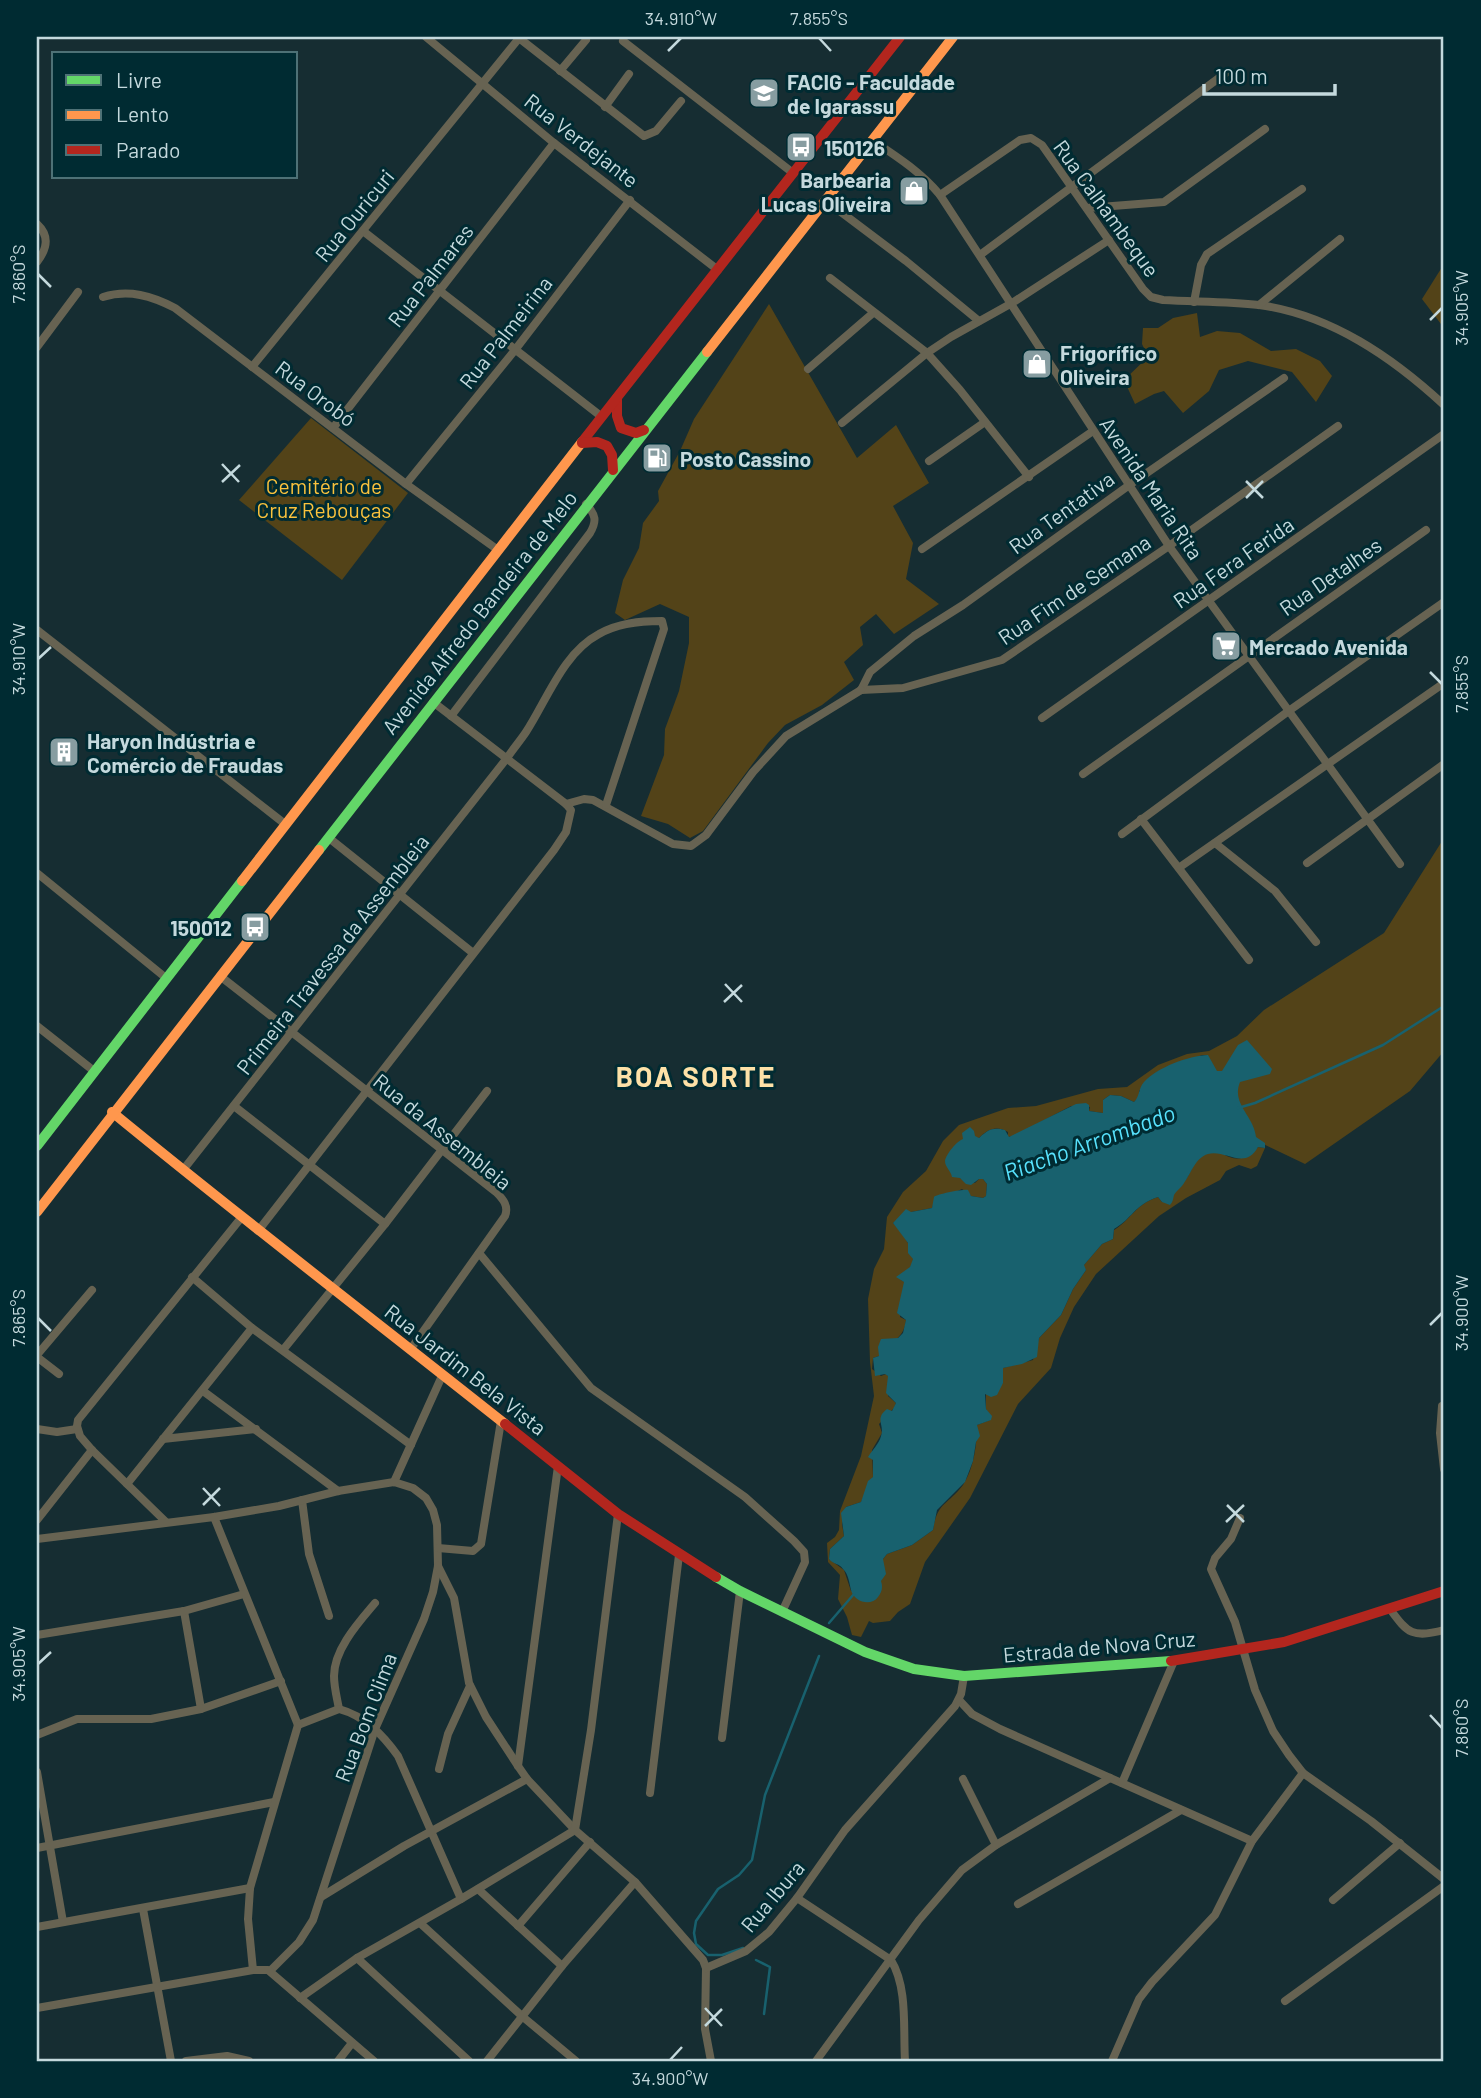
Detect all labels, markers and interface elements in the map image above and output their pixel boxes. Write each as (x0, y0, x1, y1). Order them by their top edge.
text: 34.910°W (645, 7, 717, 29)
text: 7.855°S (790, 7, 848, 29)
legend (52, 52, 298, 178)
scale bar (1204, 52, 1336, 96)
text: 100 m (1215, 63, 1268, 88)
text: Livre (116, 67, 162, 92)
place label: FACIG - Faculdade de Igarassu (787, 69, 955, 118)
school or university icon: FACIG - Faculdade de Igarassu (747, 76, 781, 110)
street label: Rua Verdejante (520, 88, 644, 192)
text: Lento (116, 101, 169, 126)
bus stop icon: 150126 (784, 130, 818, 164)
place label: 150126 (824, 135, 885, 160)
street label: Rua Calhambeque (1049, 135, 1165, 281)
text: Parado (116, 137, 180, 162)
street label: Rua Ouricuri (309, 164, 399, 266)
place label: Barbearia Lucas Oliveira (761, 167, 891, 216)
shop icon: Barbearia Lucas Oliveira (897, 174, 931, 208)
street label: Rua Palmares (382, 219, 478, 331)
text: 7.860°S (7, 245, 29, 303)
text: 34.905°W (1450, 270, 1472, 346)
street label: Rua Palmeirina (453, 271, 557, 393)
place label: Frigorífico Oliveira (1060, 340, 1157, 389)
shop icon: Frigorífico Oliveira (1020, 347, 1054, 381)
street label: Rua Orobó (271, 355, 361, 431)
street label: Avenida Maria Rita (1095, 412, 1209, 564)
fuel station icon: Posto Cassino (640, 441, 674, 475)
place label: Posto Cassino (680, 446, 811, 471)
street label: Rua Tentativa (1004, 466, 1118, 558)
park label: Cemitério de Cruz Rebouças (257, 473, 391, 522)
street label: Avenida Alfredo Bandeira de Melo (376, 485, 582, 739)
street label: Rua Fera Ferida (1168, 511, 1298, 613)
street label: Rua Fim de Semana (993, 529, 1155, 649)
street label: Rua Detalhes (1274, 532, 1386, 620)
text: 34.910°W (7, 623, 29, 695)
supermarket icon: Mercado Avenida (1209, 629, 1243, 663)
place label: Mercado Avenida (1249, 634, 1408, 659)
text: 7.855°S (1450, 655, 1472, 713)
place label: Haryon Indústria e Comércio de Fraudas (87, 728, 283, 777)
building icon: Haryon Indústria e Comércio de Fraudas (47, 735, 81, 769)
street label: Primeira Travessa da Assembleia (231, 829, 433, 1079)
bus stop icon: 150012 (238, 910, 272, 944)
place label: 150012 (170, 915, 232, 940)
district label: BOA SORTE (616, 1059, 776, 1093)
street label: Rua da Assembleia (369, 1068, 517, 1194)
water label: Riacho Arrombado (999, 1098, 1179, 1186)
text: 34.900°W (1450, 1275, 1472, 1351)
text: 7.865°S (7, 1289, 29, 1347)
street label: Rua Jardim Bela Vista (380, 1298, 552, 1440)
street label: Estrada de Nova Cruz (1002, 1625, 1196, 1667)
text: 34.905°W (7, 1626, 29, 1702)
street label: Rua Bom Clima (329, 1649, 401, 1785)
text: 7.860°S (1450, 1699, 1472, 1757)
street label: Rua Ibura (735, 1855, 809, 1937)
text: 34.900°W (632, 2067, 708, 2089)

